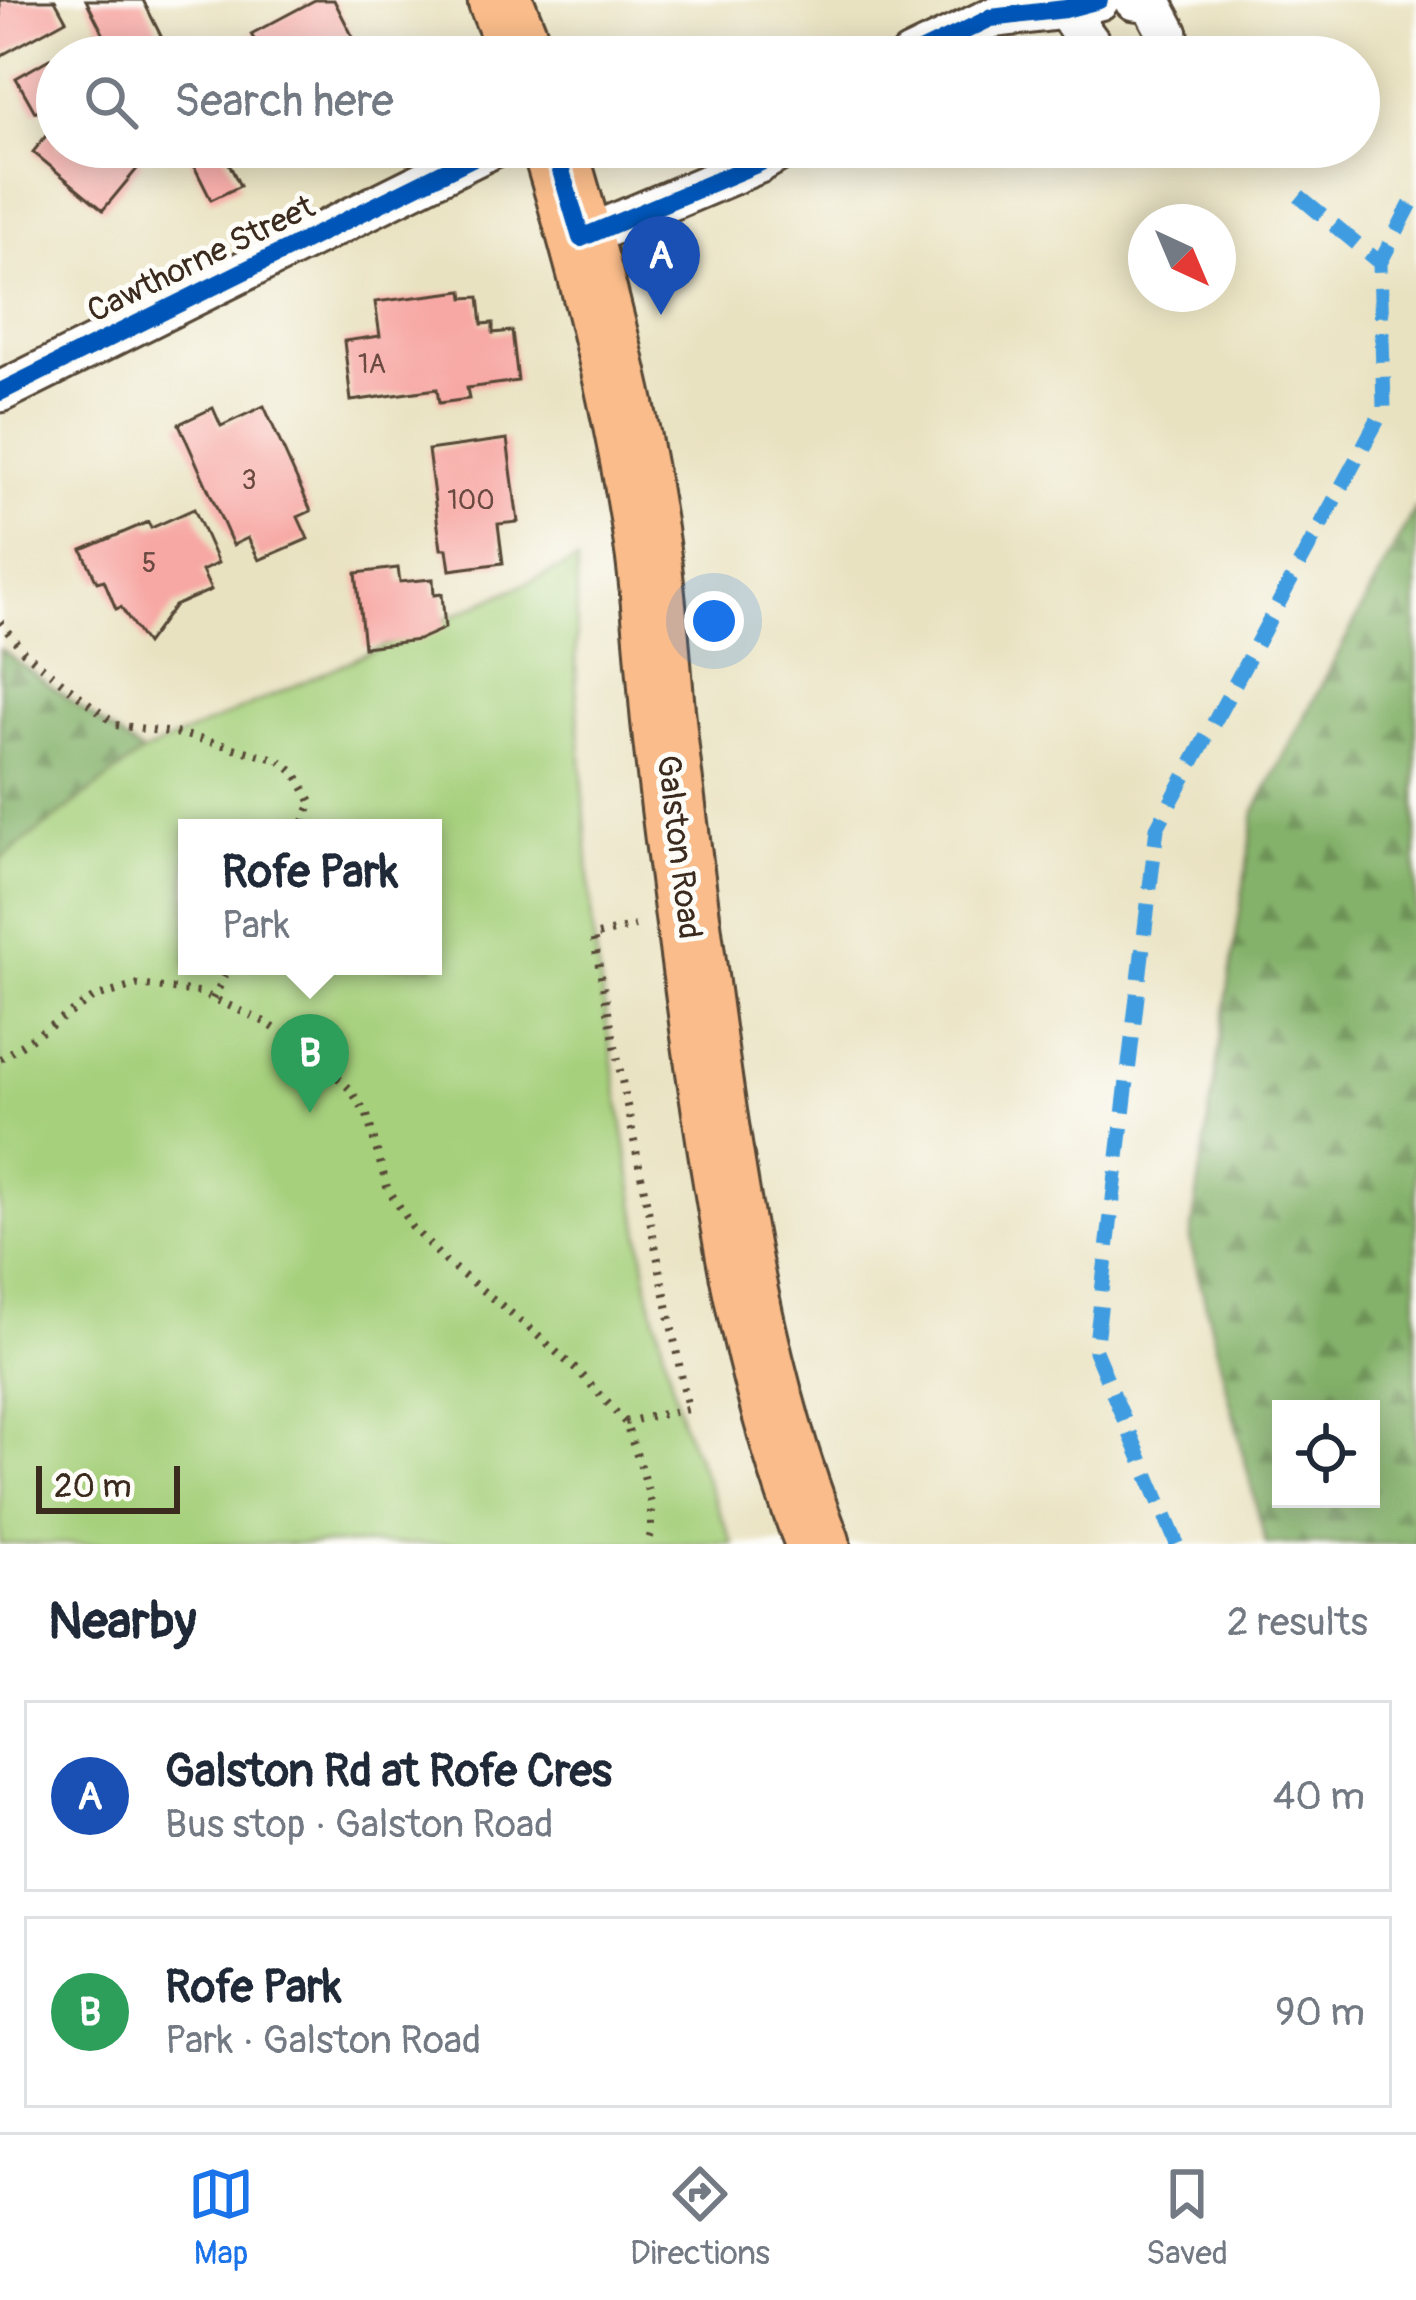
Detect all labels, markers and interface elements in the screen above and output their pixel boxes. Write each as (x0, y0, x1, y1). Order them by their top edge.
search box (36, 36, 1380, 168)
icon: search (78, 69, 144, 135)
text: Search here (174, 74, 394, 130)
street label: Cawthorne Street (81, 186, 322, 332)
north arrow (1128, 204, 1236, 312)
pin: A (622, 216, 700, 315)
house number: 1A (358, 348, 386, 381)
house number: 3 (241, 464, 257, 497)
house number: 100 (447, 484, 495, 517)
house number: 5 (142, 547, 156, 580)
your location (684, 591, 744, 651)
street label: Galston Road (647, 753, 711, 941)
popup (178, 819, 442, 975)
text: Rofe Park (222, 845, 398, 901)
text: Park (222, 901, 290, 950)
pin: B (271, 1014, 349, 1113)
map controls (1272, 1400, 1380, 1508)
button: locate (1272, 1400, 1380, 1508)
scale bar (36, 1460, 180, 1513)
text: 20 m (54, 1466, 131, 1507)
text: Nearby (48, 1590, 196, 1654)
text: 2 results (1227, 1598, 1368, 1647)
text: Galston Rd at Rofe Cres (165, 1744, 612, 1800)
text: A (77, 1772, 103, 1821)
text: 40 m (1273, 1772, 1365, 1821)
text: Bus stop · Galston Road (165, 1800, 553, 1849)
text: Rofe Park (165, 1960, 342, 2016)
text: B (79, 1988, 101, 2037)
text: 90 m (1275, 1988, 1365, 2037)
text: Park · Galston Road (165, 2016, 481, 2065)
tab: Map (188, 2161, 254, 2274)
tab: Directions (630, 2161, 770, 2274)
tab: Saved (1146, 2161, 1228, 2274)

